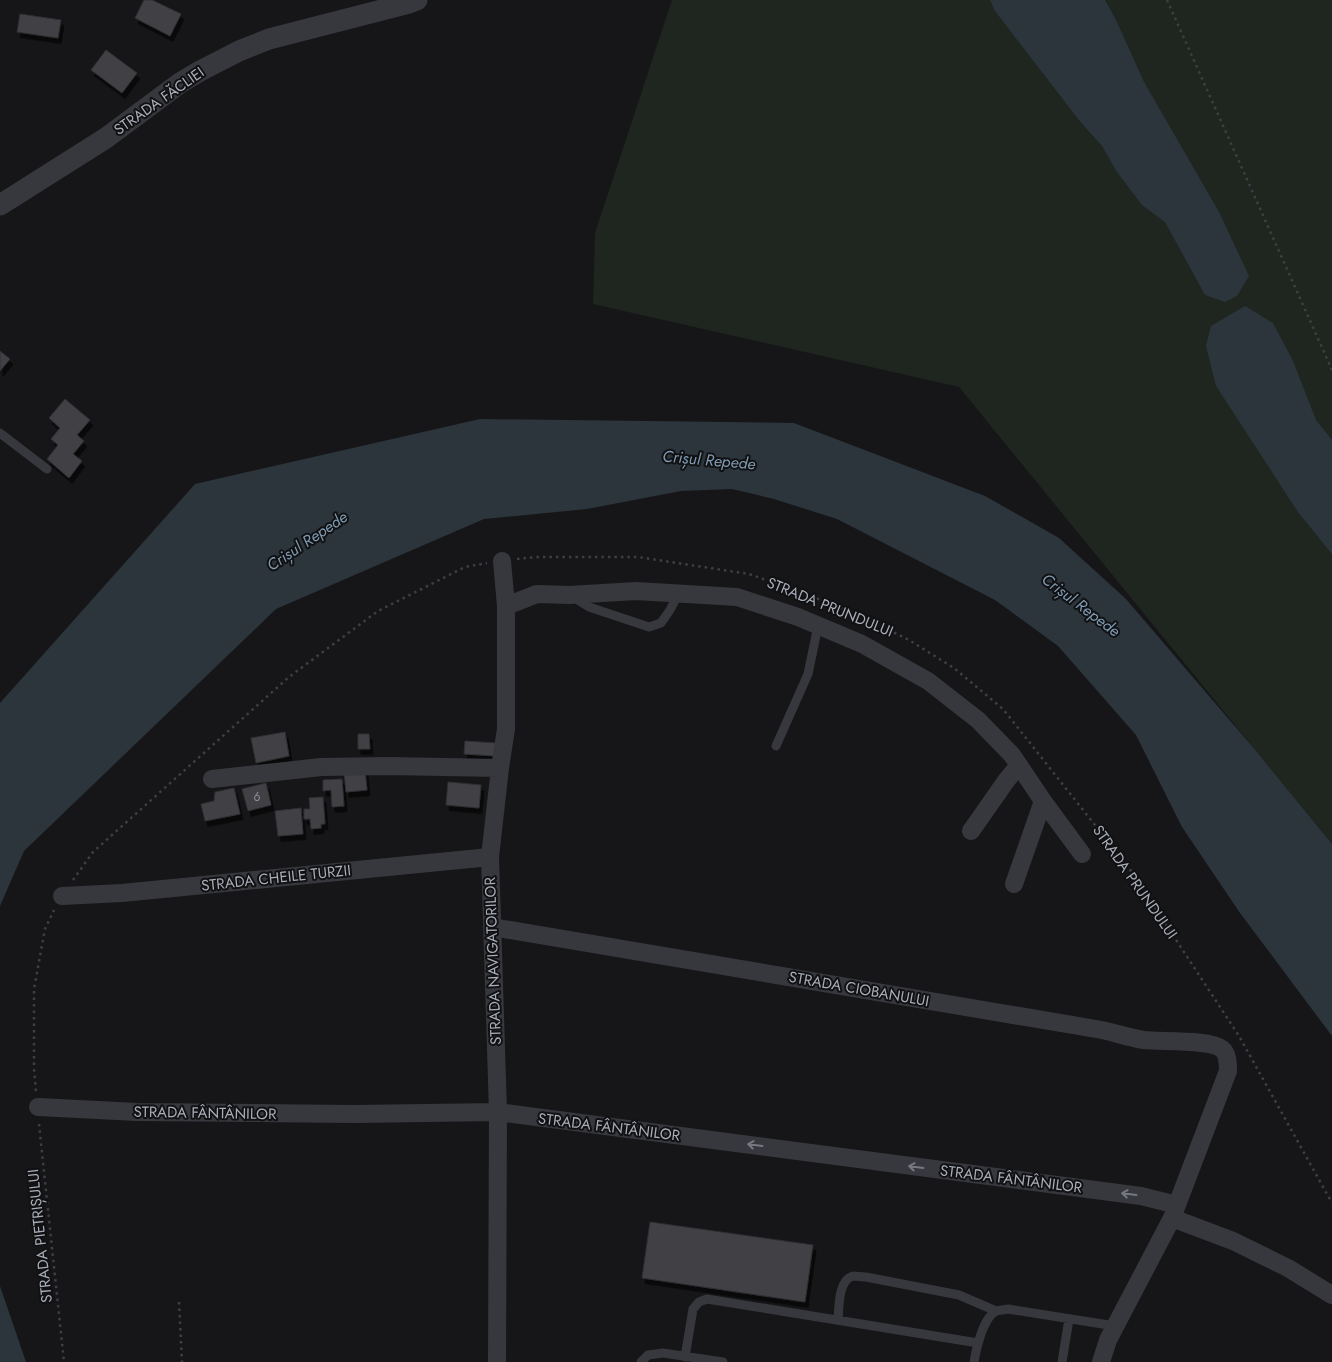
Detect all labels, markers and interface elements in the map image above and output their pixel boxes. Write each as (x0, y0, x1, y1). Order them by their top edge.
street label: STRADA FĂCLIEI (109, 62, 209, 140)
water label: Crișul Repede (662, 444, 756, 476)
water label: Crișul Repede (262, 505, 352, 577)
water label: Crișul Repede (1037, 568, 1125, 642)
street label: STRADA PRUNDULUI (763, 572, 897, 642)
house number: 6 (254, 788, 261, 806)
street label: STRADA PRUNDULUI (1087, 821, 1183, 943)
street label: STRADA CHEILE TURZII (200, 859, 352, 897)
street label: STRADA NAVIGATORILOR (479, 876, 507, 1045)
street label: STRADA CIOBANULUI (787, 966, 931, 1012)
street label: STRADA FÂNTÂNILOR (133, 1101, 277, 1125)
street label: STRADA FÂNTÂNILOR (537, 1107, 682, 1147)
one-way arrow (747, 1140, 763, 1150)
street label: STRADA FÂNTÂNILOR (939, 1159, 1084, 1199)
one-way arrow (908, 1161, 924, 1171)
street label: STRADA PIETRIȘULUI (22, 1168, 58, 1304)
one-way arrow (1121, 1189, 1137, 1199)

